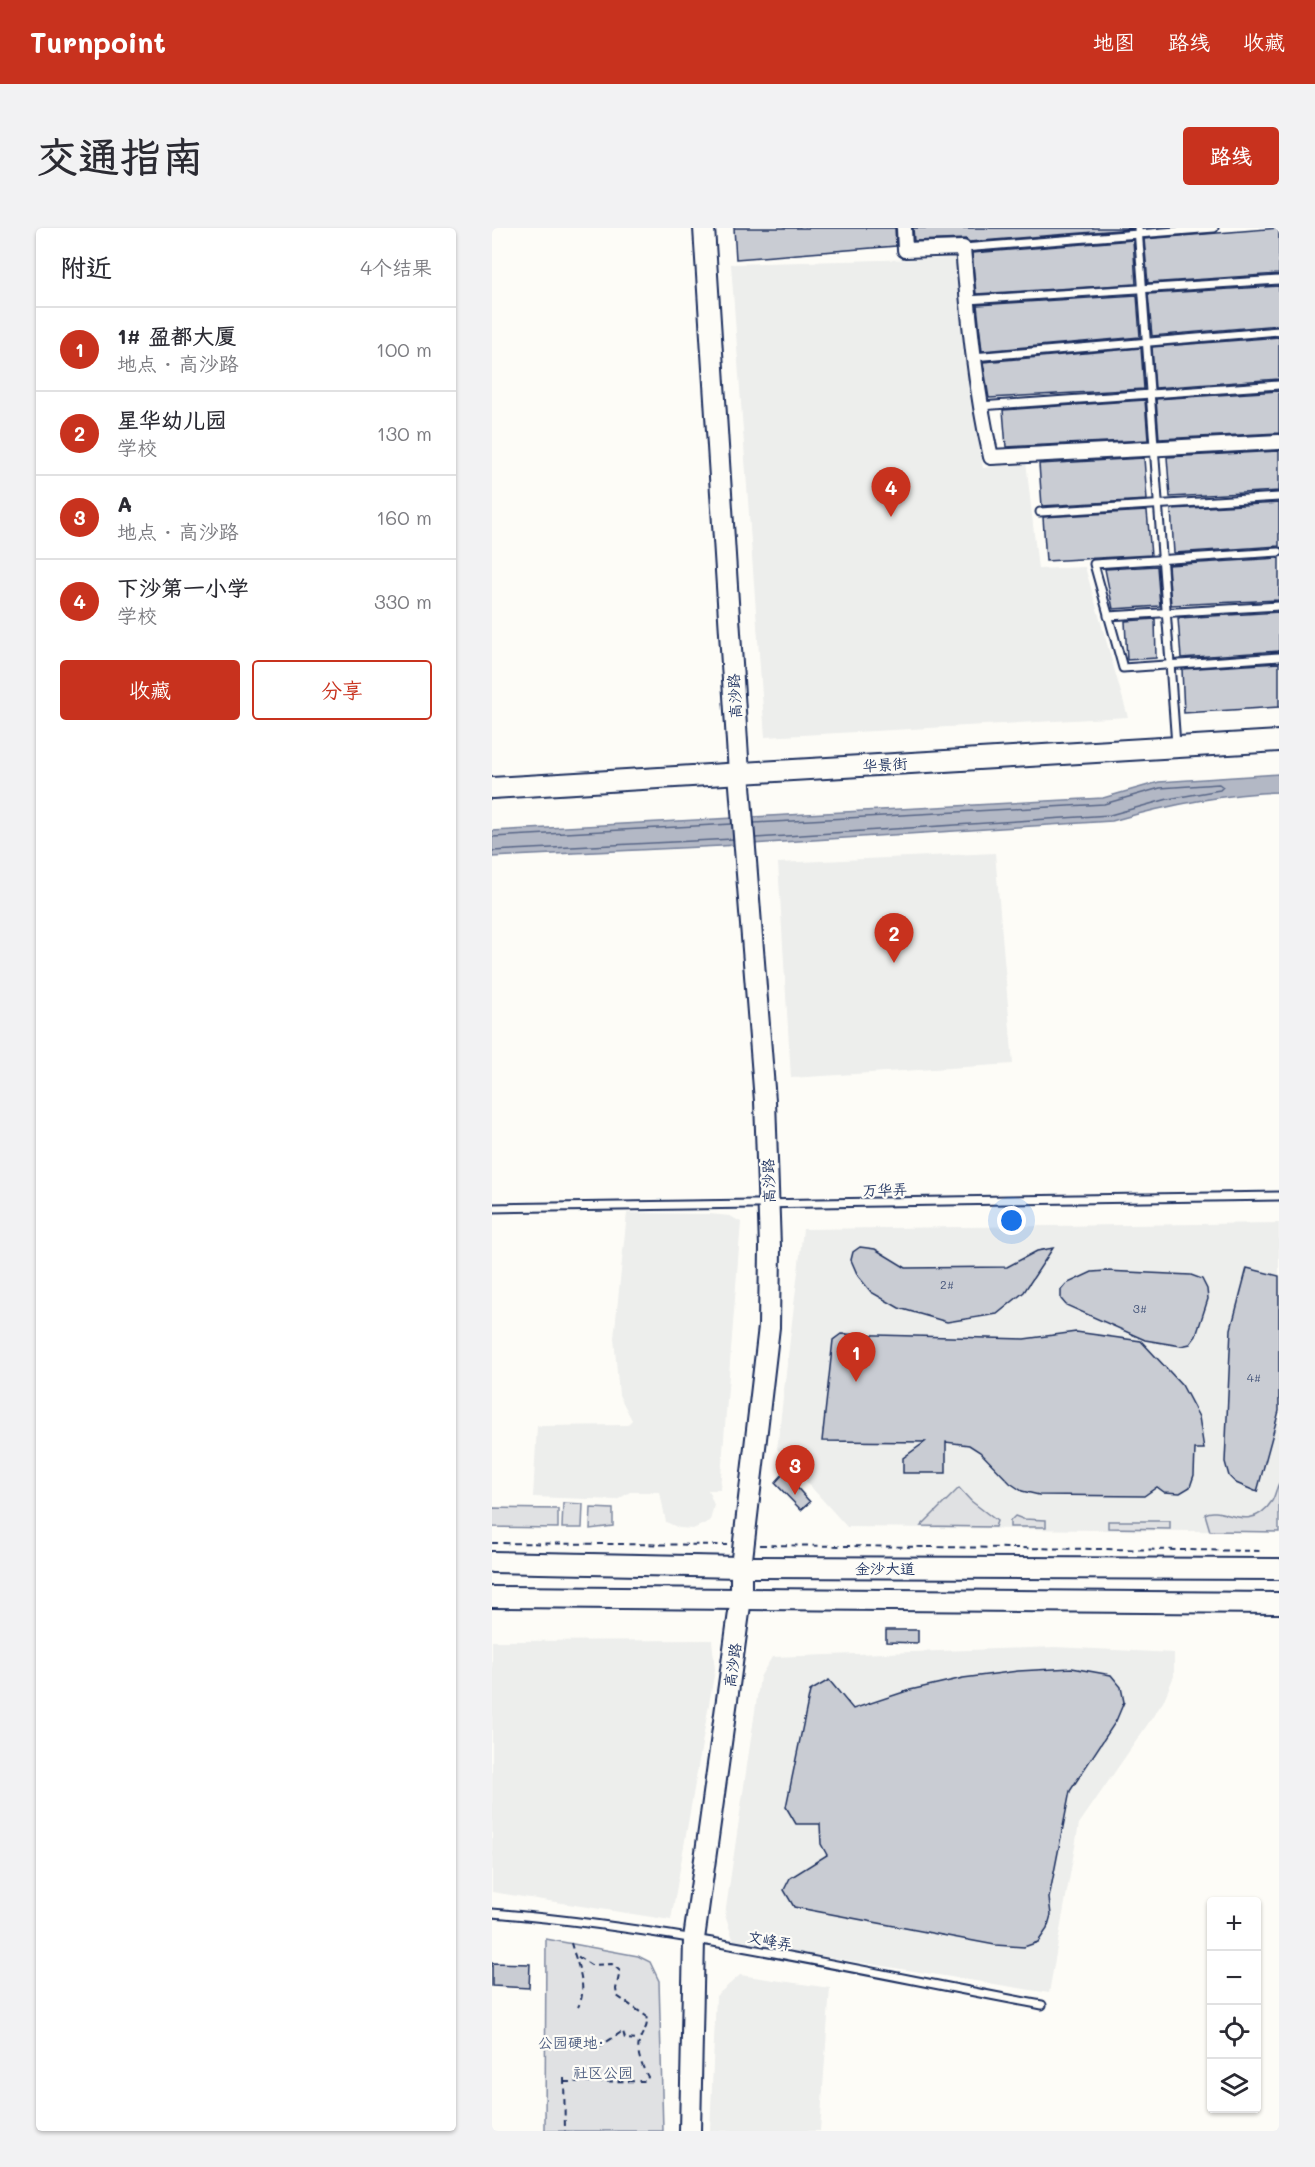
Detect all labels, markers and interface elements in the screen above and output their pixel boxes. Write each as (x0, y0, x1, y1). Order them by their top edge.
text: Turnpoint (30, 24, 166, 60)
text: 地图 (1093, 28, 1135, 55)
text: 路线 (1168, 28, 1210, 55)
text: 收藏 (1243, 28, 1285, 55)
button: 路线 (1183, 127, 1279, 185)
text: 交通指南 (36, 128, 204, 183)
text: 附近 (60, 250, 112, 284)
text: 4个结果 (360, 254, 432, 280)
text: 1# 盈都大厦 (117, 321, 236, 350)
text: 1 (75, 336, 84, 362)
text: 100 m (376, 336, 432, 362)
text: 地点 · 高沙路 (117, 350, 239, 376)
text: 星华幼儿园 (117, 405, 227, 434)
text: 2 (74, 420, 85, 446)
text: 130 m (377, 420, 432, 446)
text: 学校 (117, 434, 157, 460)
pin: 4 (872, 468, 910, 517)
text: A (117, 489, 132, 518)
text: 3 (74, 504, 86, 530)
text: 160 m (376, 504, 432, 530)
text: 地点 · 高沙路 (117, 518, 239, 544)
text: 下沙第一小学 (117, 573, 249, 602)
text: 4 (73, 588, 86, 614)
text: 330 m (374, 588, 432, 614)
text: 学校 (117, 602, 157, 628)
button: 收藏 (60, 660, 240, 720)
button: 分享 (252, 660, 432, 720)
street label: 高沙路 (723, 673, 745, 719)
street label: 华景街 (862, 753, 908, 775)
pin: 2 (874, 914, 914, 963)
street label: 高沙路 (757, 1158, 779, 1204)
street label: 万华弄 (862, 1179, 908, 1199)
your location (997, 1206, 1026, 1235)
house number: 2# (940, 1276, 954, 1292)
house number: 3# (1133, 1300, 1147, 1316)
pin: 1 (836, 1332, 876, 1382)
house number: 4# (1247, 1369, 1261, 1385)
pin: 3 (776, 1446, 814, 1495)
street label: 金沙大道 (855, 1558, 915, 1578)
street label: 高沙路 (719, 1641, 745, 1689)
map controls (1207, 1897, 1261, 2113)
button: + (1207, 1897, 1261, 1951)
street label: 文峰弄 (746, 1926, 794, 1954)
button: − (1207, 1951, 1261, 2005)
button: locate (1207, 2005, 1261, 2059)
park label: 公园硬地· (538, 2032, 604, 2052)
button: layers (1207, 2059, 1261, 2113)
park label: 社区公园 (573, 2062, 633, 2082)

